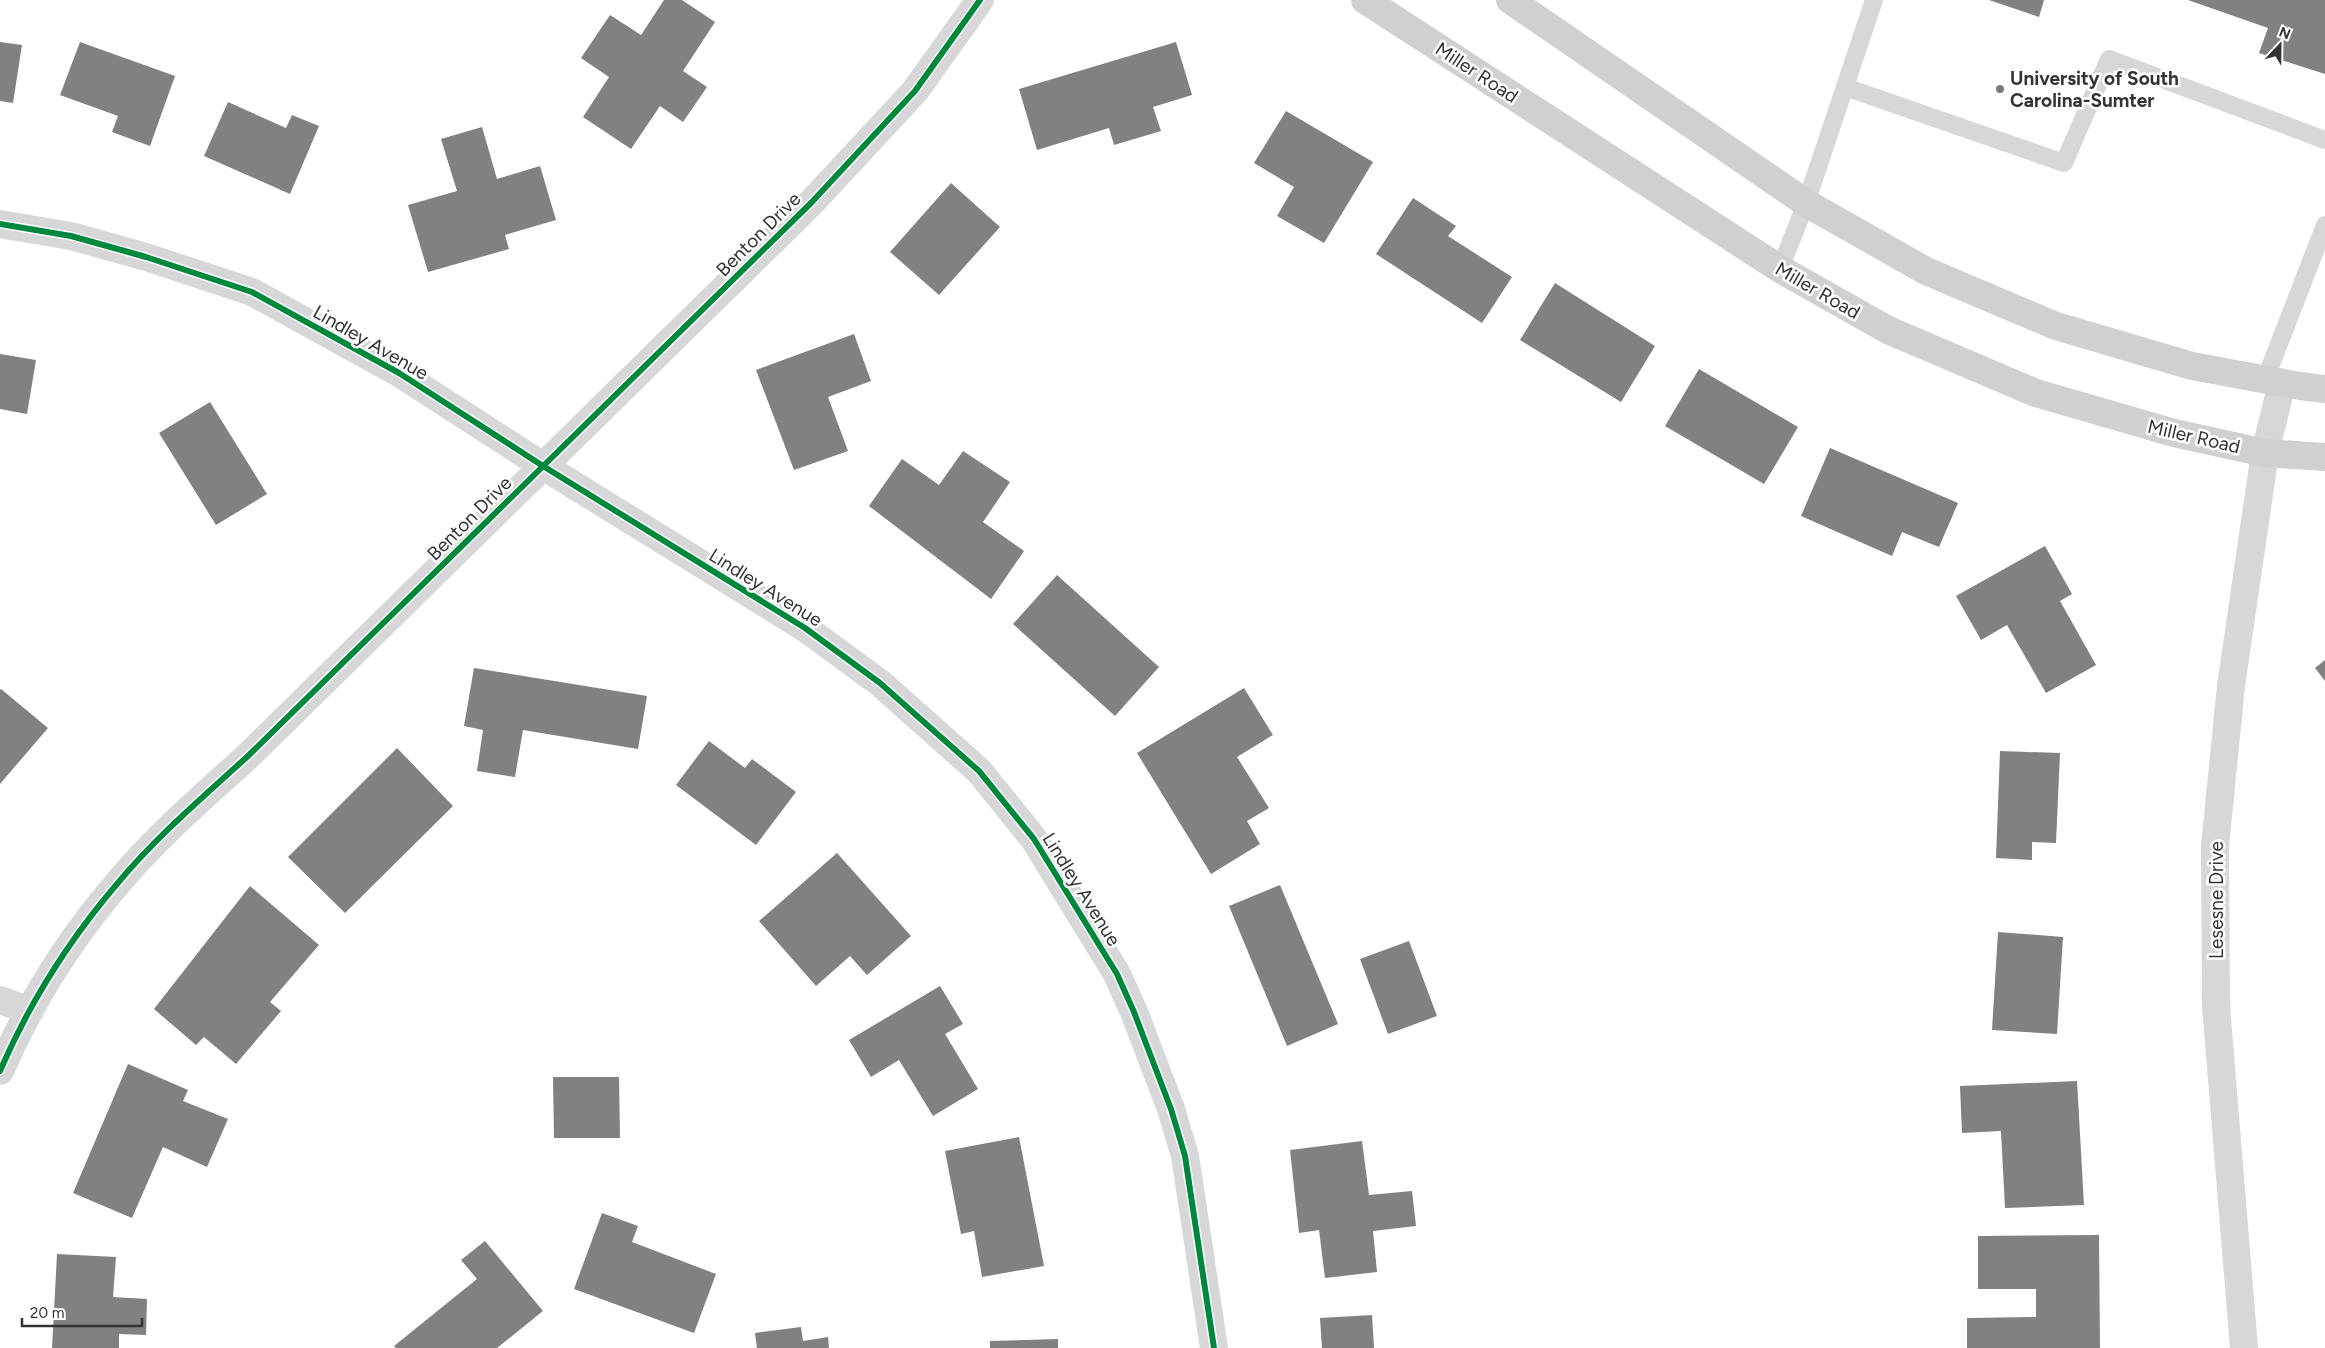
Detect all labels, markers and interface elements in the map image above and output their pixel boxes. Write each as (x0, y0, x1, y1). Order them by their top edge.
north arrow (2255, 20, 2305, 70)
text: N (2276, 24, 2293, 43)
street label: Miller Road (1431, 37, 1522, 108)
place label: University of South Carolina-Sumter (2010, 67, 2179, 112)
marker: University of South Carolina-Sumter (1994, 83, 2006, 95)
street label: Benton Drive (711, 187, 805, 281)
street label: Miller Road (1771, 257, 1864, 324)
street label: Lindley Avenue (309, 300, 432, 385)
street label: Miller Road (2145, 415, 2242, 458)
street label: Benton Drive (422, 471, 516, 565)
street label: Lindley Avenue (705, 543, 827, 631)
street label: Lindley Avenue (1038, 828, 1126, 950)
street label: Lesesne Drive (2205, 841, 2228, 959)
scale bar (22, 1296, 142, 1328)
text: 20 m (30, 1304, 64, 1322)

